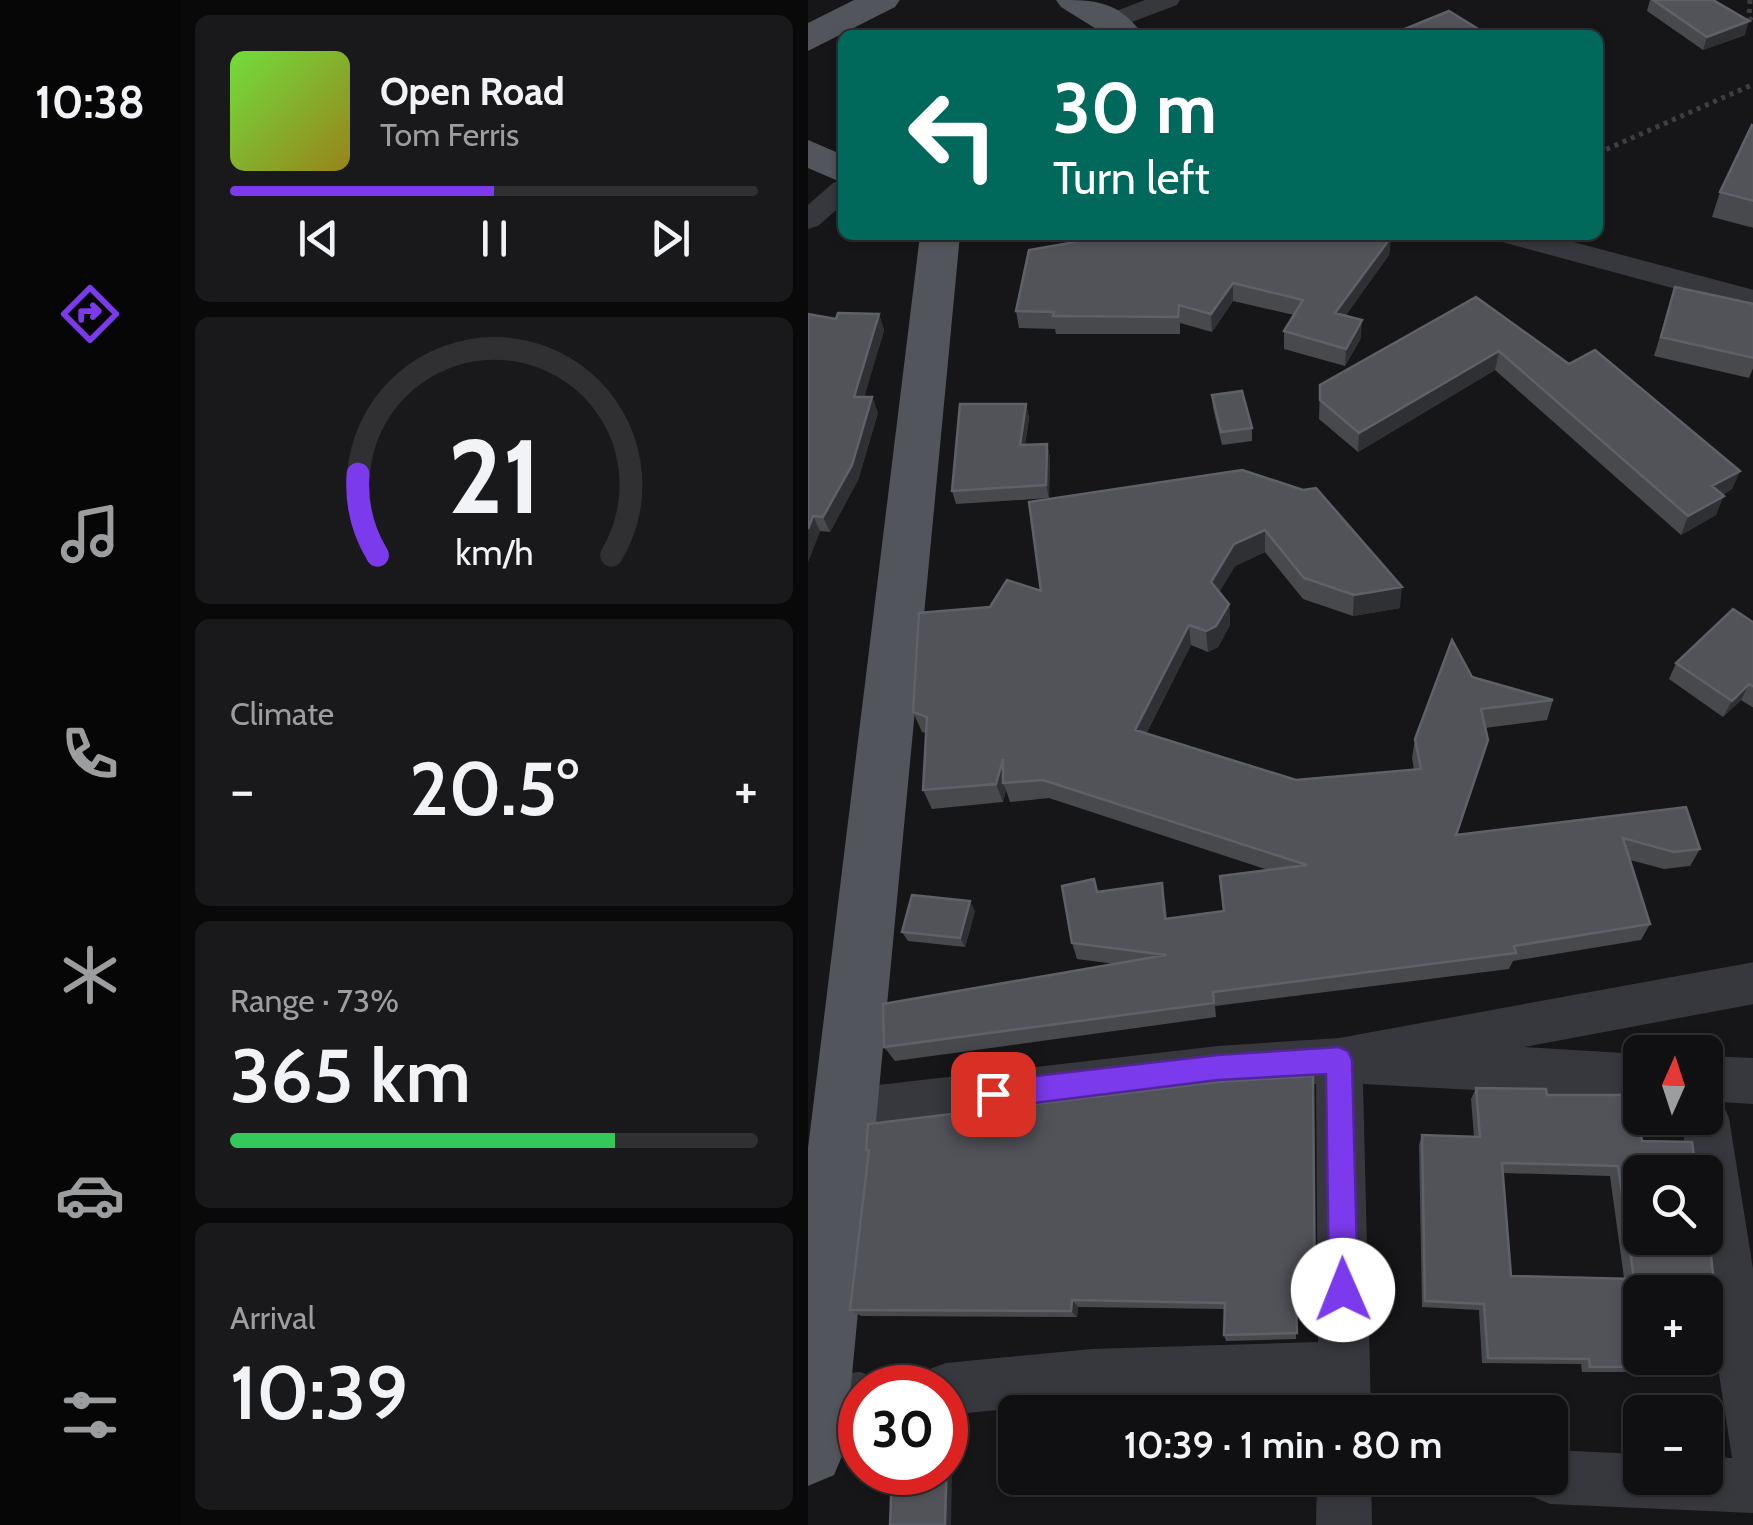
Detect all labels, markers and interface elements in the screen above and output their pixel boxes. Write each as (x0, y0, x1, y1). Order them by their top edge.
text: 30 m (1053, 65, 1217, 151)
text: Open Road (380, 68, 565, 115)
icon: left (888, 70, 1018, 200)
text: 10:38 (35, 75, 145, 129)
text: Tom Ferris (380, 115, 519, 154)
text: Turn left (1053, 151, 1210, 205)
icon: previous (291, 211, 346, 266)
icon: pause (467, 211, 522, 266)
icon: next (643, 211, 698, 266)
icon: directions (55, 279, 125, 349)
text: 21 (447, 413, 541, 539)
icon: music (55, 499, 125, 569)
text: km/h (455, 531, 533, 574)
text: Climate (230, 694, 334, 733)
icon: phone (55, 719, 125, 789)
text: 20.5° (409, 743, 579, 834)
text: − (230, 756, 254, 823)
text: + (734, 756, 758, 823)
icon: climate (55, 940, 125, 1010)
text: Range · 73% (230, 981, 399, 1020)
text: 365 km (230, 1030, 471, 1121)
north arrow (1623, 1035, 1723, 1135)
map controls (1623, 1035, 1723, 1495)
pin (951, 1052, 1036, 1137)
icon: arrive (966, 1067, 1021, 1122)
button: search (1623, 1155, 1723, 1255)
icon: car (55, 1160, 125, 1230)
position arrow (1291, 1238, 1395, 1342)
button: + (1623, 1275, 1723, 1375)
text: Arrival (230, 1298, 315, 1337)
text: 10:39 (230, 1347, 408, 1438)
speed limit sign: 30 (838, 1365, 968, 1495)
icon: filters (55, 1380, 125, 1450)
button: − (1623, 1395, 1723, 1495)
text: 10:39 · 1 min · 80 m (1124, 1421, 1442, 1468)

